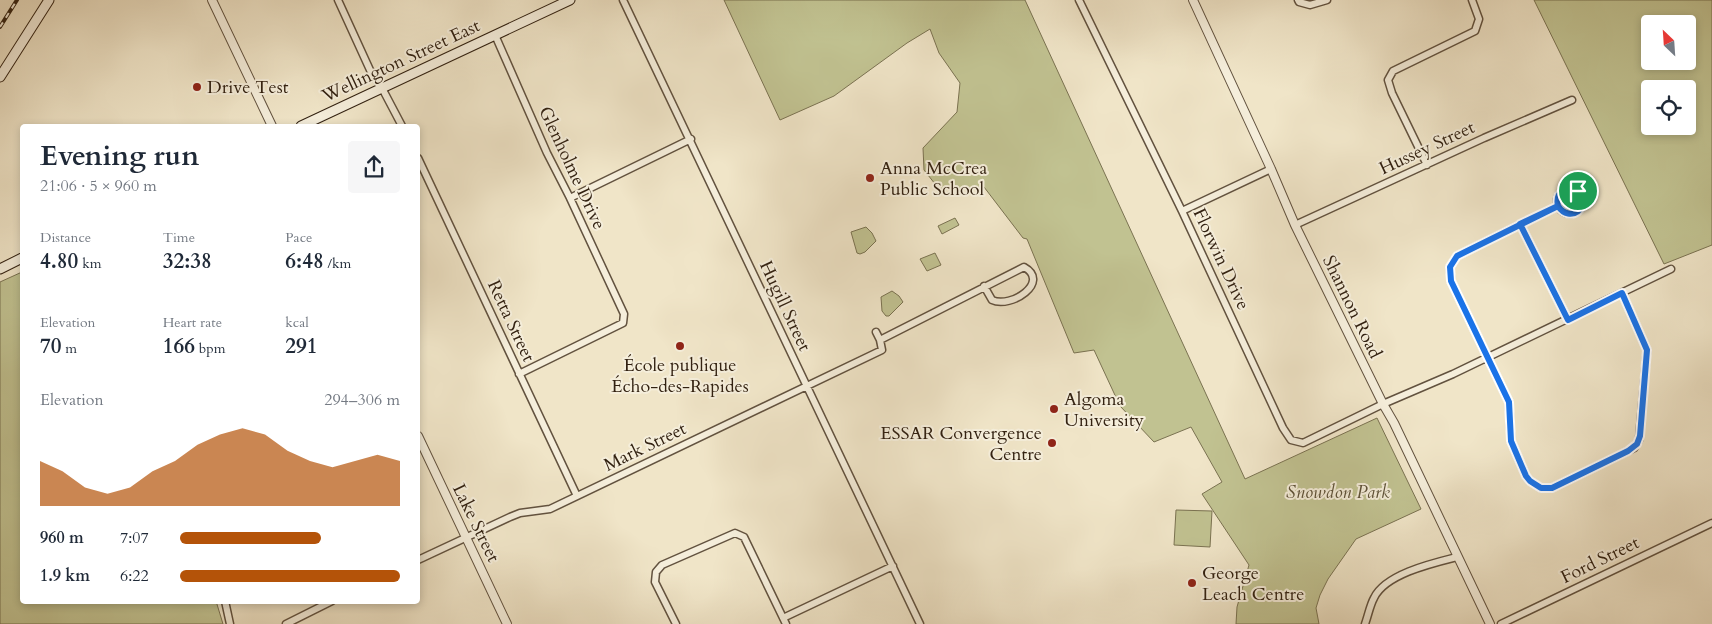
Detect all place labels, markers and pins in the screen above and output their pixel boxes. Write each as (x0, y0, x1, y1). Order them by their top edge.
place label: Drive Test (207, 75, 289, 100)
marker: Drive Test (191, 81, 203, 93)
place label: Anna McCrea Public School (880, 156, 988, 202)
pin (1557, 170, 1599, 212)
marker: Anna McCrea Public School (864, 172, 876, 184)
marker: École publique Écho-des-Rapides (674, 340, 686, 352)
place label: École publique Écho-des-Rapides (611, 353, 749, 399)
place label: Algoma University (1064, 387, 1145, 433)
marker: Algoma University (1048, 403, 1060, 415)
place label: ESSAR Convergence Centre (880, 421, 1042, 467)
marker: ESSAR Convergence Centre (1046, 437, 1058, 449)
place label: George Leach Centre (1202, 561, 1304, 607)
marker: George Leach Centre (1186, 577, 1198, 589)

